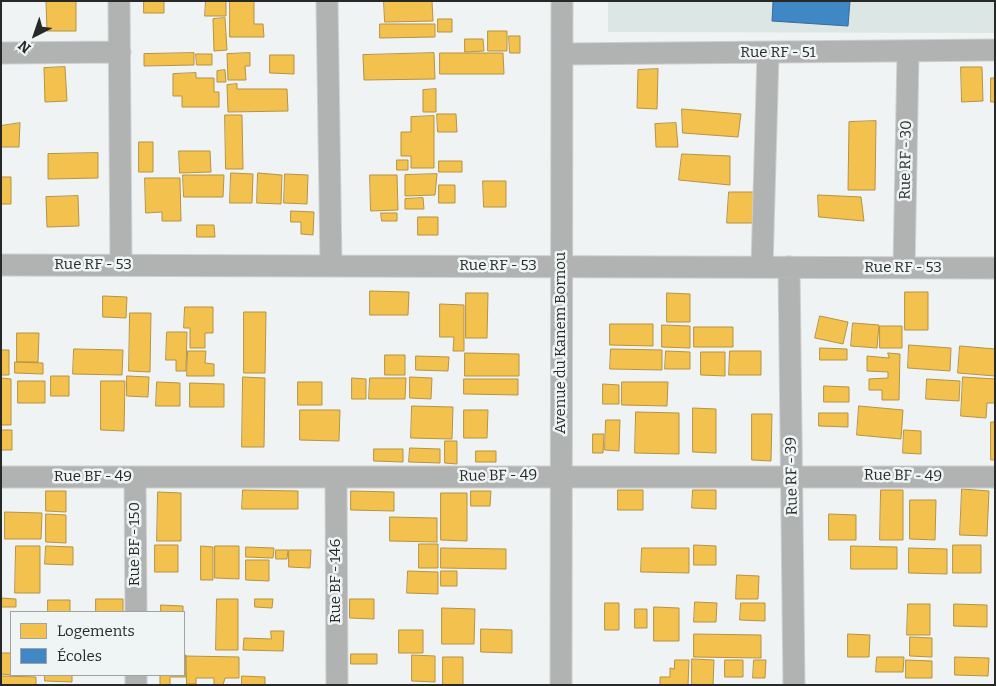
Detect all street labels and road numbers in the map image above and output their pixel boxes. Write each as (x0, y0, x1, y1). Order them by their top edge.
street label: Rue RF - 51 (740, 44, 816, 62)
street label: Rue RF - 30 (896, 120, 916, 200)
street label: Avenue du Kanem Bornou (552, 252, 570, 434)
street label: Rue RF - 53 (54, 256, 132, 274)
street label: Rue RF - 53 (459, 257, 537, 275)
street label: Rue RF - 53 (864, 259, 942, 277)
street label: Rue RF - 39 (782, 437, 802, 515)
street label: Rue BF - 49 (459, 466, 537, 486)
street label: Rue BF - 49 (864, 466, 942, 486)
street label: Rue BF - 49 (54, 468, 132, 486)
street label: Rue BF - 150 (126, 502, 144, 586)
street label: Rue BF - 146 (327, 539, 345, 623)

